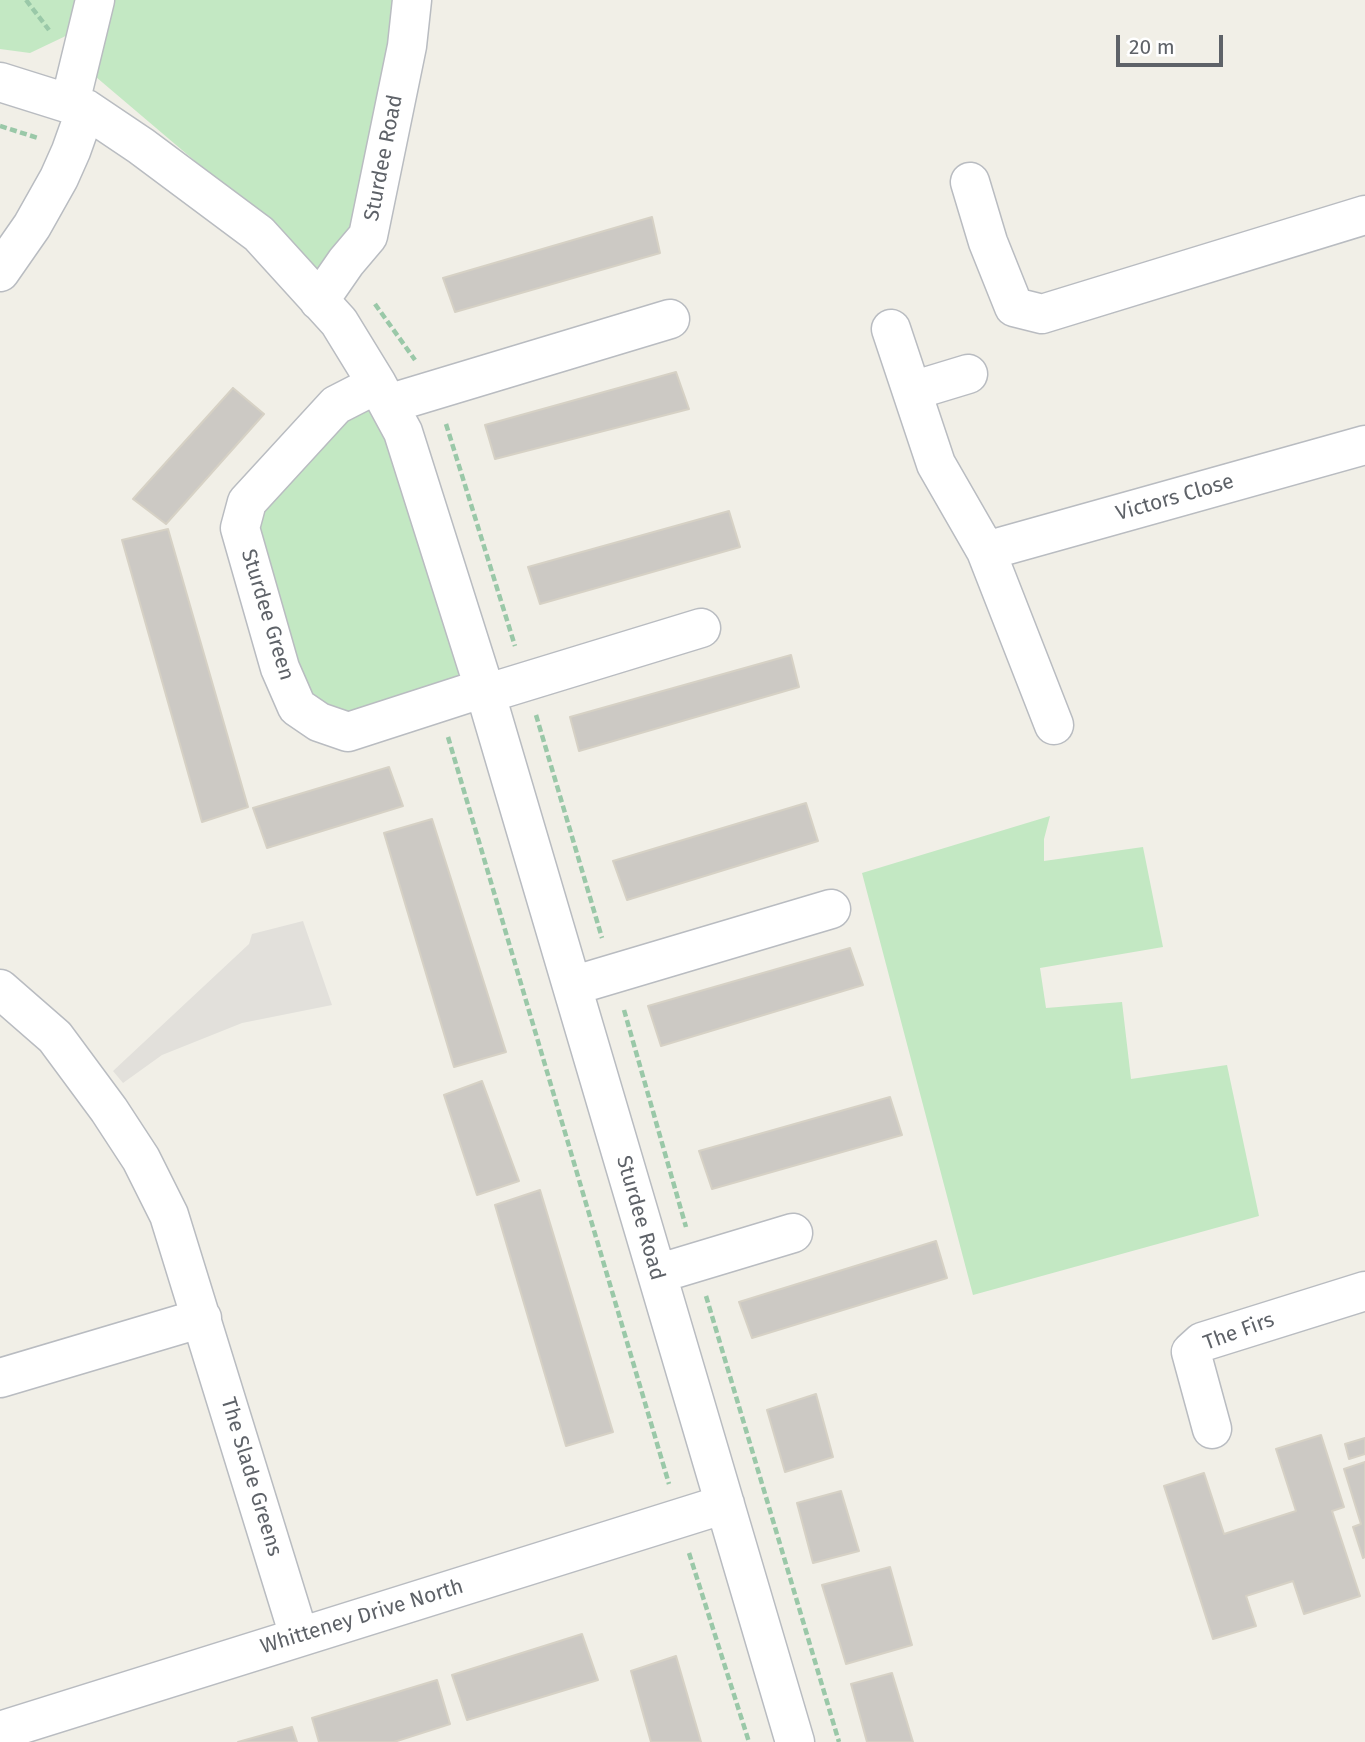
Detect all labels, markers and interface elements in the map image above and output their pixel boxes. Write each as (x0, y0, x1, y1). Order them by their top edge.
scale bar (1120, 21, 1227, 65)
text: 20 m (1129, 34, 1175, 60)
street label: Sturdee Road (359, 93, 409, 223)
street label: Victors Close (1113, 469, 1237, 527)
street label: Sturdee Green (235, 546, 299, 684)
street label: Sturdee Road (610, 1153, 670, 1283)
street label: The Firs (1200, 1308, 1278, 1356)
street label: The Slade Greens (215, 1395, 287, 1559)
street label: Whitteney Drive North (258, 1574, 466, 1660)

